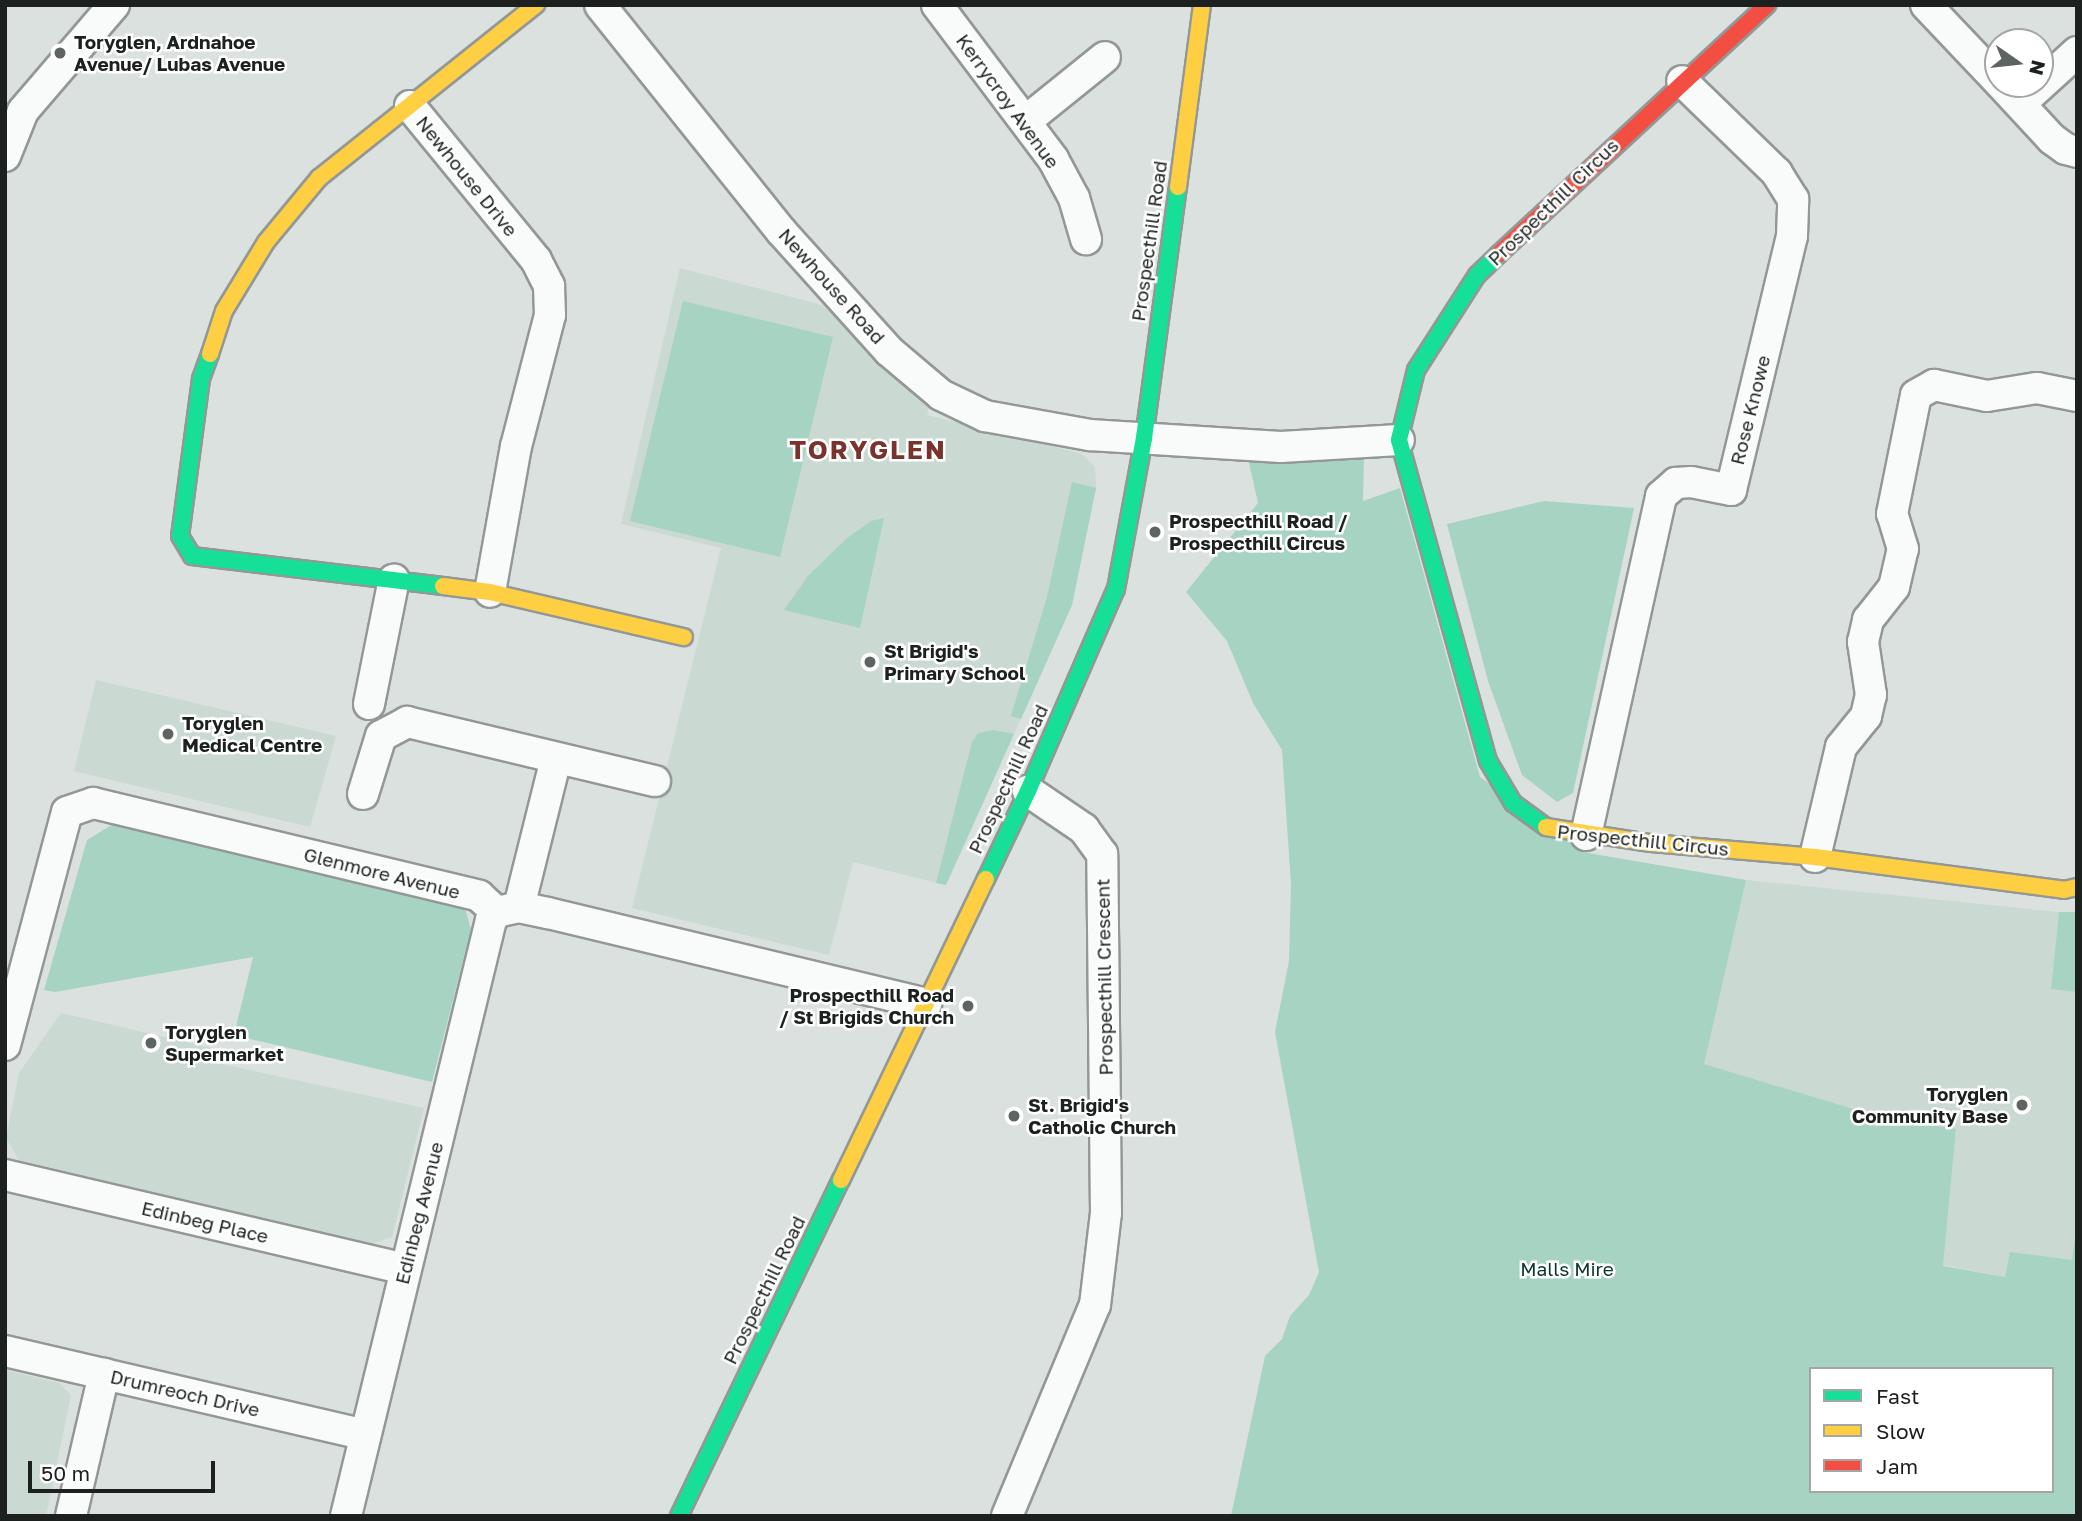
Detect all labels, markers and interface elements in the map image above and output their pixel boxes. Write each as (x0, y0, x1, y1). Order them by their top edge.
north arrow (1984, 28, 2054, 98)
street label: Kerrycroy Avenue (952, 29, 1064, 173)
place label: Toryglen, Ardnahoe Avenue/ Lubas Avenue (74, 31, 285, 75)
marker: Toryglen, Ardnahoe Avenue/ Lubas Avenue (52, 45, 68, 61)
text: N (2025, 58, 2051, 78)
street label: Newhouse Drive (412, 111, 522, 241)
street label: Prospecthill Circus (1483, 134, 1623, 270)
street label: Prospecthill Road (1126, 159, 1172, 323)
street label: Newhouse Road (774, 224, 890, 348)
street label: Rose Knowe (1725, 353, 1775, 467)
district label: TORYGLEN (790, 434, 946, 466)
place label: Prospecthill Road / Prospecthill Circus (1169, 510, 1347, 554)
marker: Prospecthill Road / Prospecthill Circus (1147, 524, 1163, 540)
place label: St Brigid's Primary School (884, 640, 1025, 684)
marker: St Brigid's Primary School (862, 654, 878, 670)
street label: Prospecthill Road (963, 701, 1053, 857)
place label: Toryglen Medical Centre (182, 712, 322, 756)
marker: Toryglen Medical Centre (160, 726, 176, 742)
street label: Prospecthill Circus (1556, 820, 1730, 860)
street label: Glenmore Avenue (301, 843, 463, 903)
street label: Prospecthill Crescent (1091, 878, 1117, 1076)
place label: Prospecthill Road / St Brigids Church (779, 984, 954, 1028)
marker: Prospecthill Road / St Brigids Church (960, 998, 976, 1014)
place label: Toryglen Supermarket (165, 1021, 284, 1065)
marker: Toryglen Supermarket (143, 1035, 159, 1051)
place label: Toryglen Community Base (1852, 1083, 2008, 1127)
place label: St. Brigid's Catholic Church (1028, 1094, 1176, 1138)
marker: Toryglen Community Base (2014, 1097, 2030, 1113)
marker: St. Brigid's Catholic Church (1006, 1108, 1022, 1124)
street label: Edinbeg Avenue (390, 1139, 448, 1287)
street label: Edinbeg Place (139, 1196, 271, 1248)
street label: Prospecthill Road (718, 1212, 810, 1368)
park label: Malls Mire (1520, 1258, 1614, 1280)
street label: Drumreoch Drive (108, 1365, 262, 1421)
legend (1809, 1367, 2054, 1493)
text: Fast (1876, 1383, 1919, 1409)
text: Slow (1876, 1418, 1925, 1444)
scale bar (32, 1448, 219, 1492)
text: Jam (1876, 1453, 1918, 1479)
text: 50 m (41, 1460, 90, 1486)

